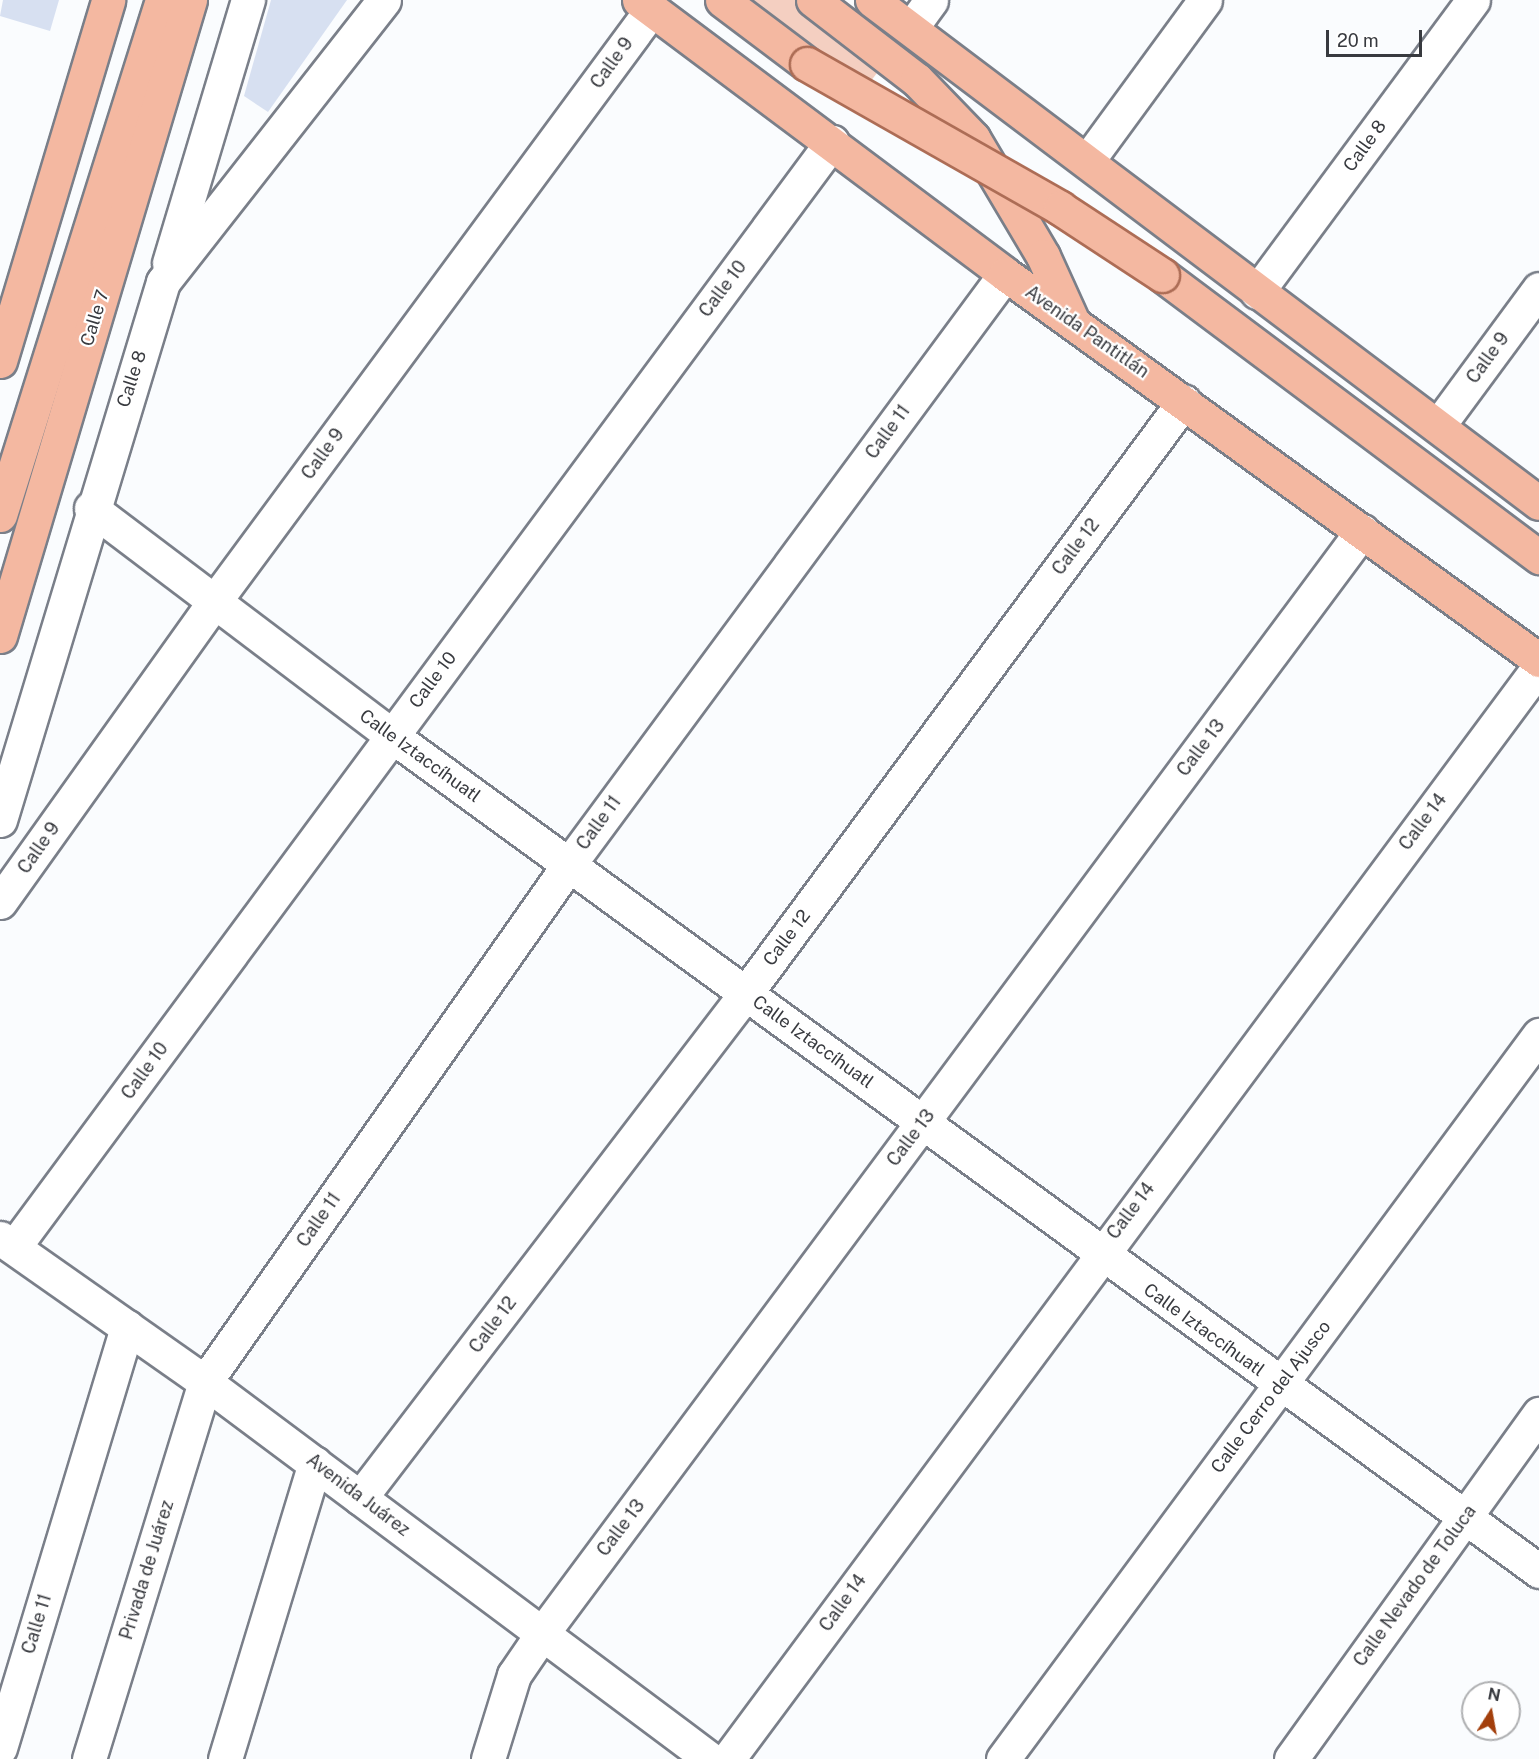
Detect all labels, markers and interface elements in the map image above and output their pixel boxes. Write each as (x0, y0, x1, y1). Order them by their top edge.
scale bar (1329, 18, 1425, 56)
text: 20 m (1337, 30, 1379, 51)
street label: Calle 9 (586, 33, 638, 93)
street label: Calle 8 (1339, 116, 1391, 176)
street label: Calle 10 (695, 256, 751, 322)
street label: Avenida Pantitlán (1021, 281, 1153, 383)
street label: Calle 7 (76, 287, 114, 349)
street label: Calle 9 (1462, 328, 1514, 388)
street label: Calle 8 (113, 348, 151, 410)
street label: Calle 11 (861, 401, 915, 463)
street label: Calle 9 (297, 424, 349, 484)
street label: Calle 12 (1048, 515, 1104, 579)
street label: Calle 10 (405, 647, 461, 713)
street label: Calle Iztaccíhuatl (355, 705, 485, 807)
street label: Calle 13 (1173, 715, 1229, 781)
street label: Calle 14 (1395, 789, 1451, 855)
street label: Calle 11 (572, 792, 626, 854)
street label: Calle 9 (13, 818, 65, 878)
street label: Calle 12 (759, 906, 815, 970)
street label: Calle Iztaccíhuatl (748, 991, 878, 1093)
street label: Calle 10 (117, 1038, 173, 1104)
street label: Calle 13 (883, 1105, 939, 1171)
street label: Calle 14 (1103, 1178, 1159, 1244)
street label: Calle 11 (292, 1189, 346, 1251)
street label: Calle Iztaccíhuatl (1139, 1279, 1269, 1381)
street label: Calle 12 (465, 1293, 521, 1357)
street label: Calle Cerro del Ajusco (1206, 1316, 1336, 1478)
street label: Avenida Juárez (302, 1449, 414, 1541)
street label: Calle 13 (593, 1495, 649, 1561)
street label: Privada de Juárez (115, 1497, 179, 1643)
street label: Calle Nevado de Toluca (1349, 1501, 1481, 1671)
street label: Calle 14 (815, 1570, 871, 1636)
street label: Calle 11 (18, 1591, 56, 1657)
north arrow (1461, 1681, 1521, 1741)
text: N (1486, 1684, 1502, 1705)

